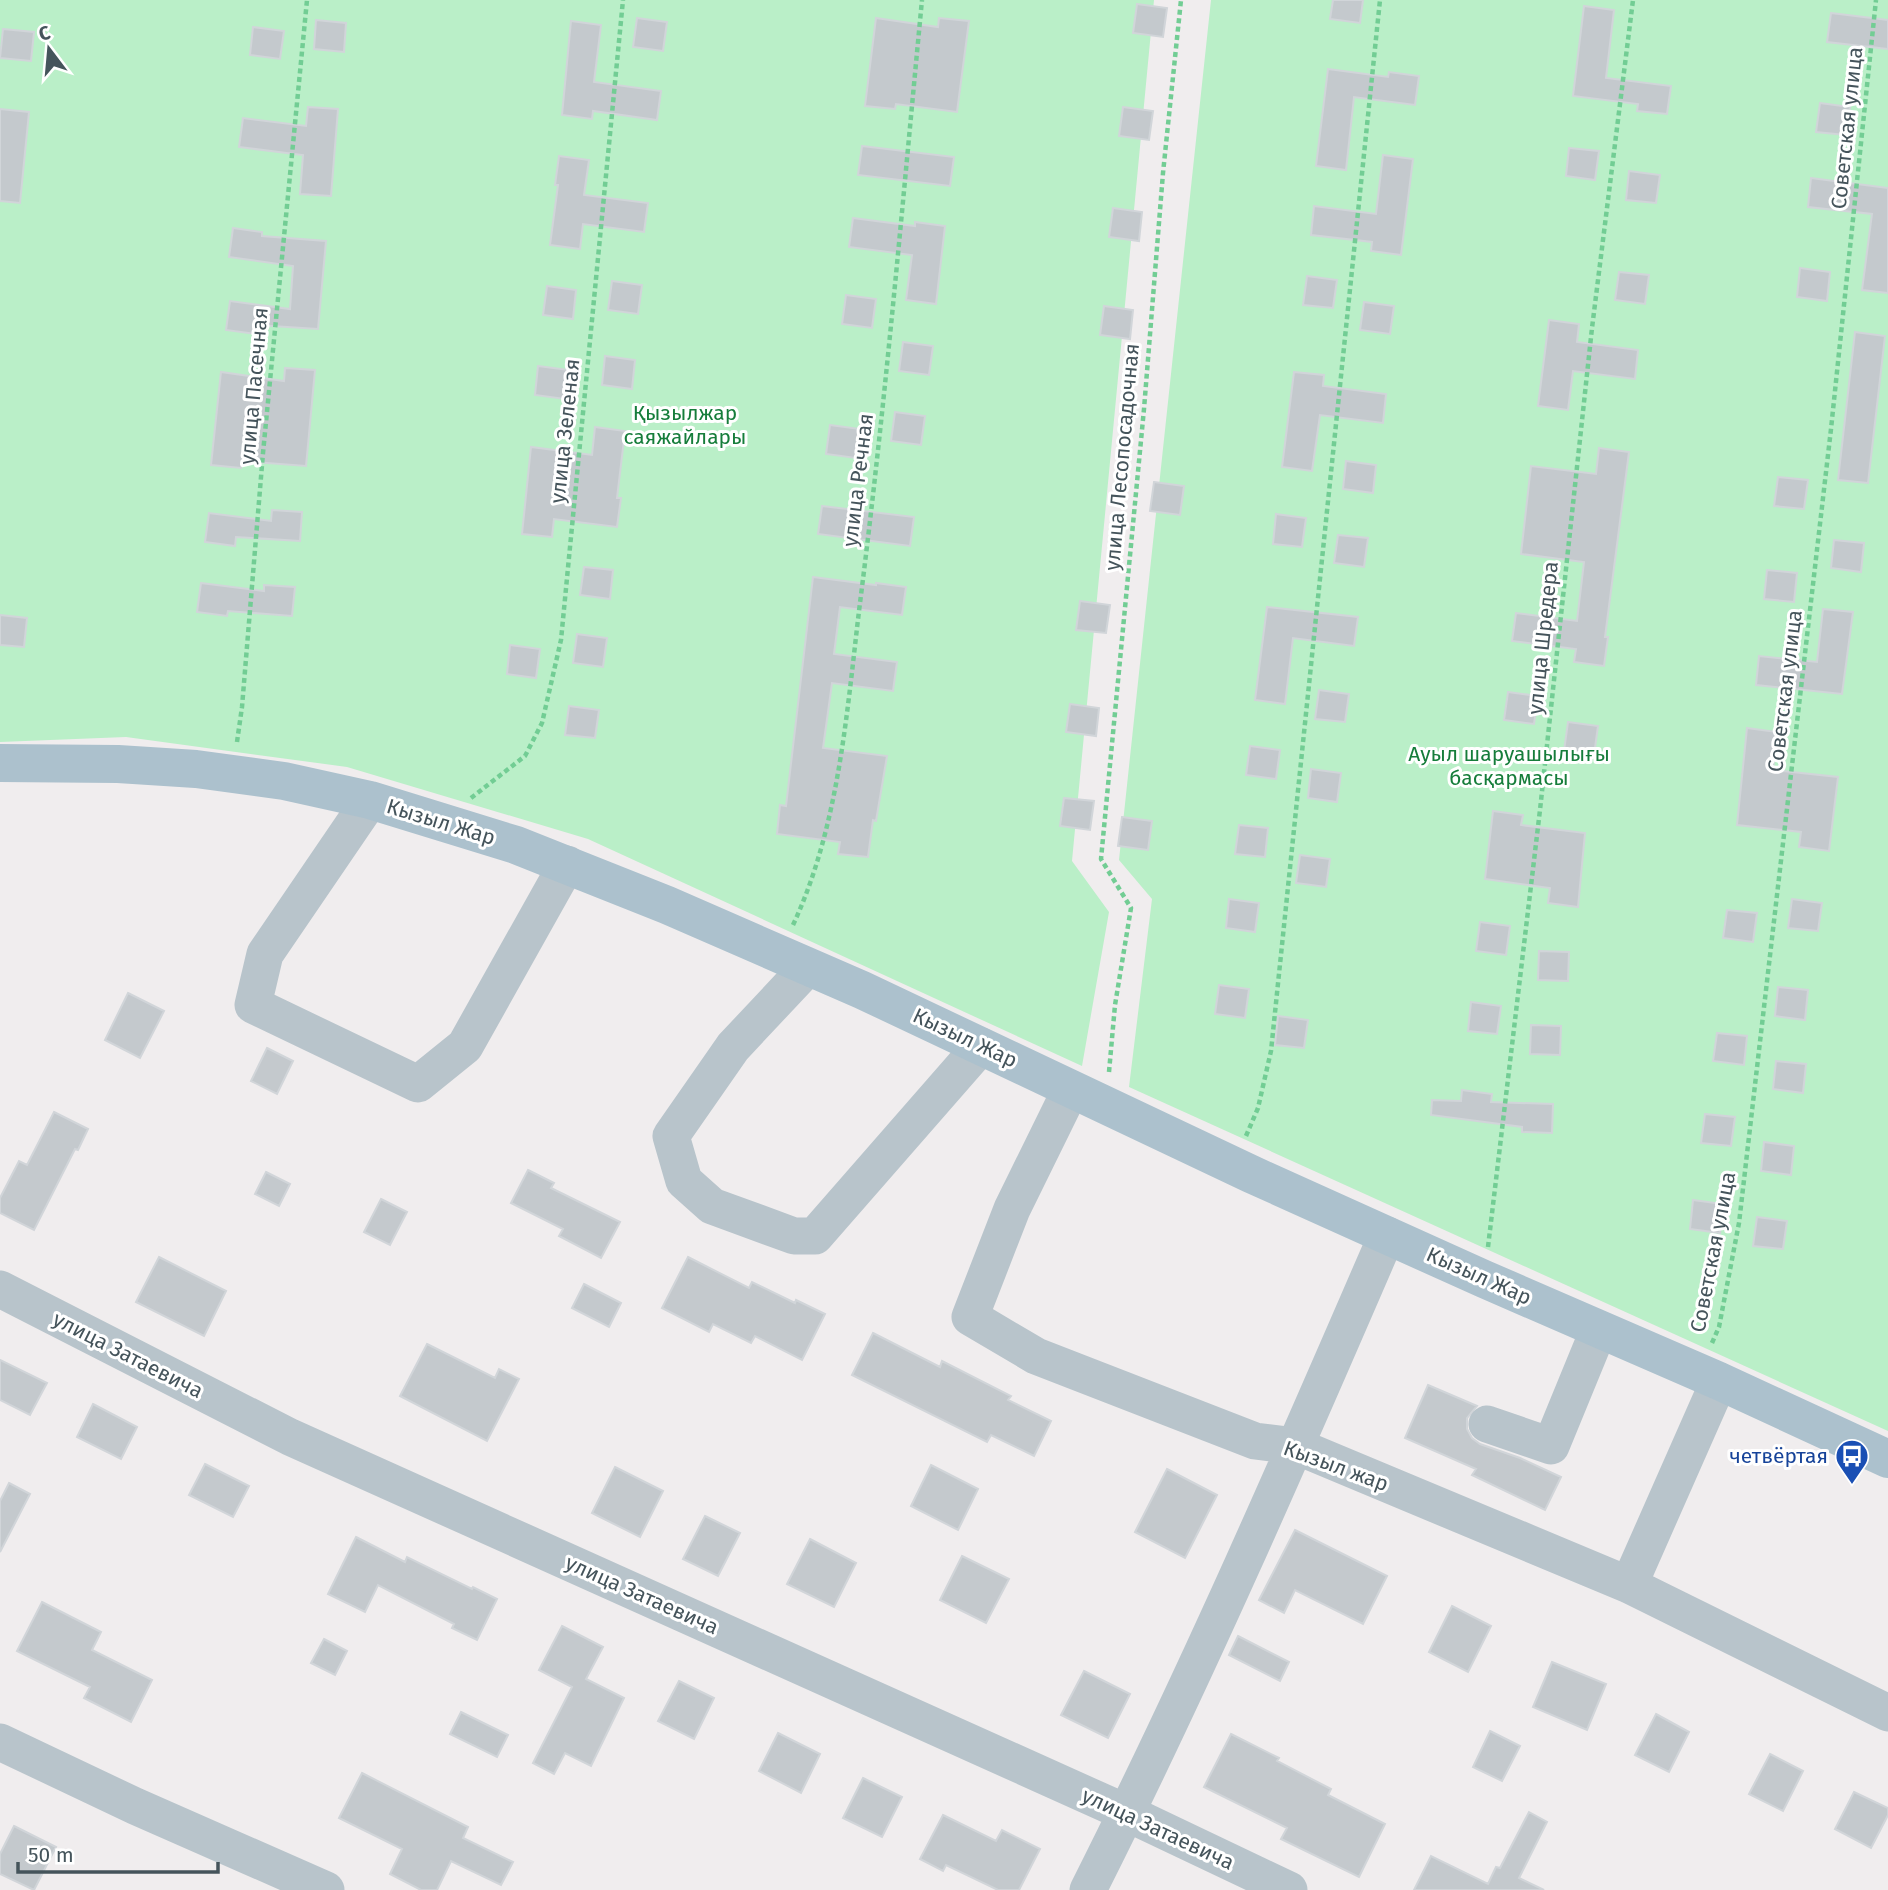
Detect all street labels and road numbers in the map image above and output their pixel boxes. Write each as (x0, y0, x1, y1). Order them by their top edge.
street label: Советская улица (1826, 46, 1868, 210)
street label: улица Пасечная (234, 306, 274, 466)
street label: улица Лесопосадочная (1099, 342, 1145, 572)
street label: улица Зеленая (544, 357, 586, 505)
street label: улица Речная (837, 412, 879, 548)
street label: улица Шредера (1522, 560, 1564, 716)
street label: Советская улица (1762, 609, 1808, 773)
street label: Кызыл Жар (383, 793, 499, 851)
street label: Кызыл Жар (909, 1002, 1021, 1074)
street label: Советская улица (1685, 1170, 1741, 1334)
street label: Кызыл Жар (1422, 1241, 1536, 1311)
street label: улица Затаевича (49, 1306, 207, 1404)
street label: Кызыл жар (1280, 1435, 1392, 1497)
street label: улица Затаевича (561, 1550, 723, 1640)
street label: улица Затаевича (1078, 1782, 1238, 1876)

